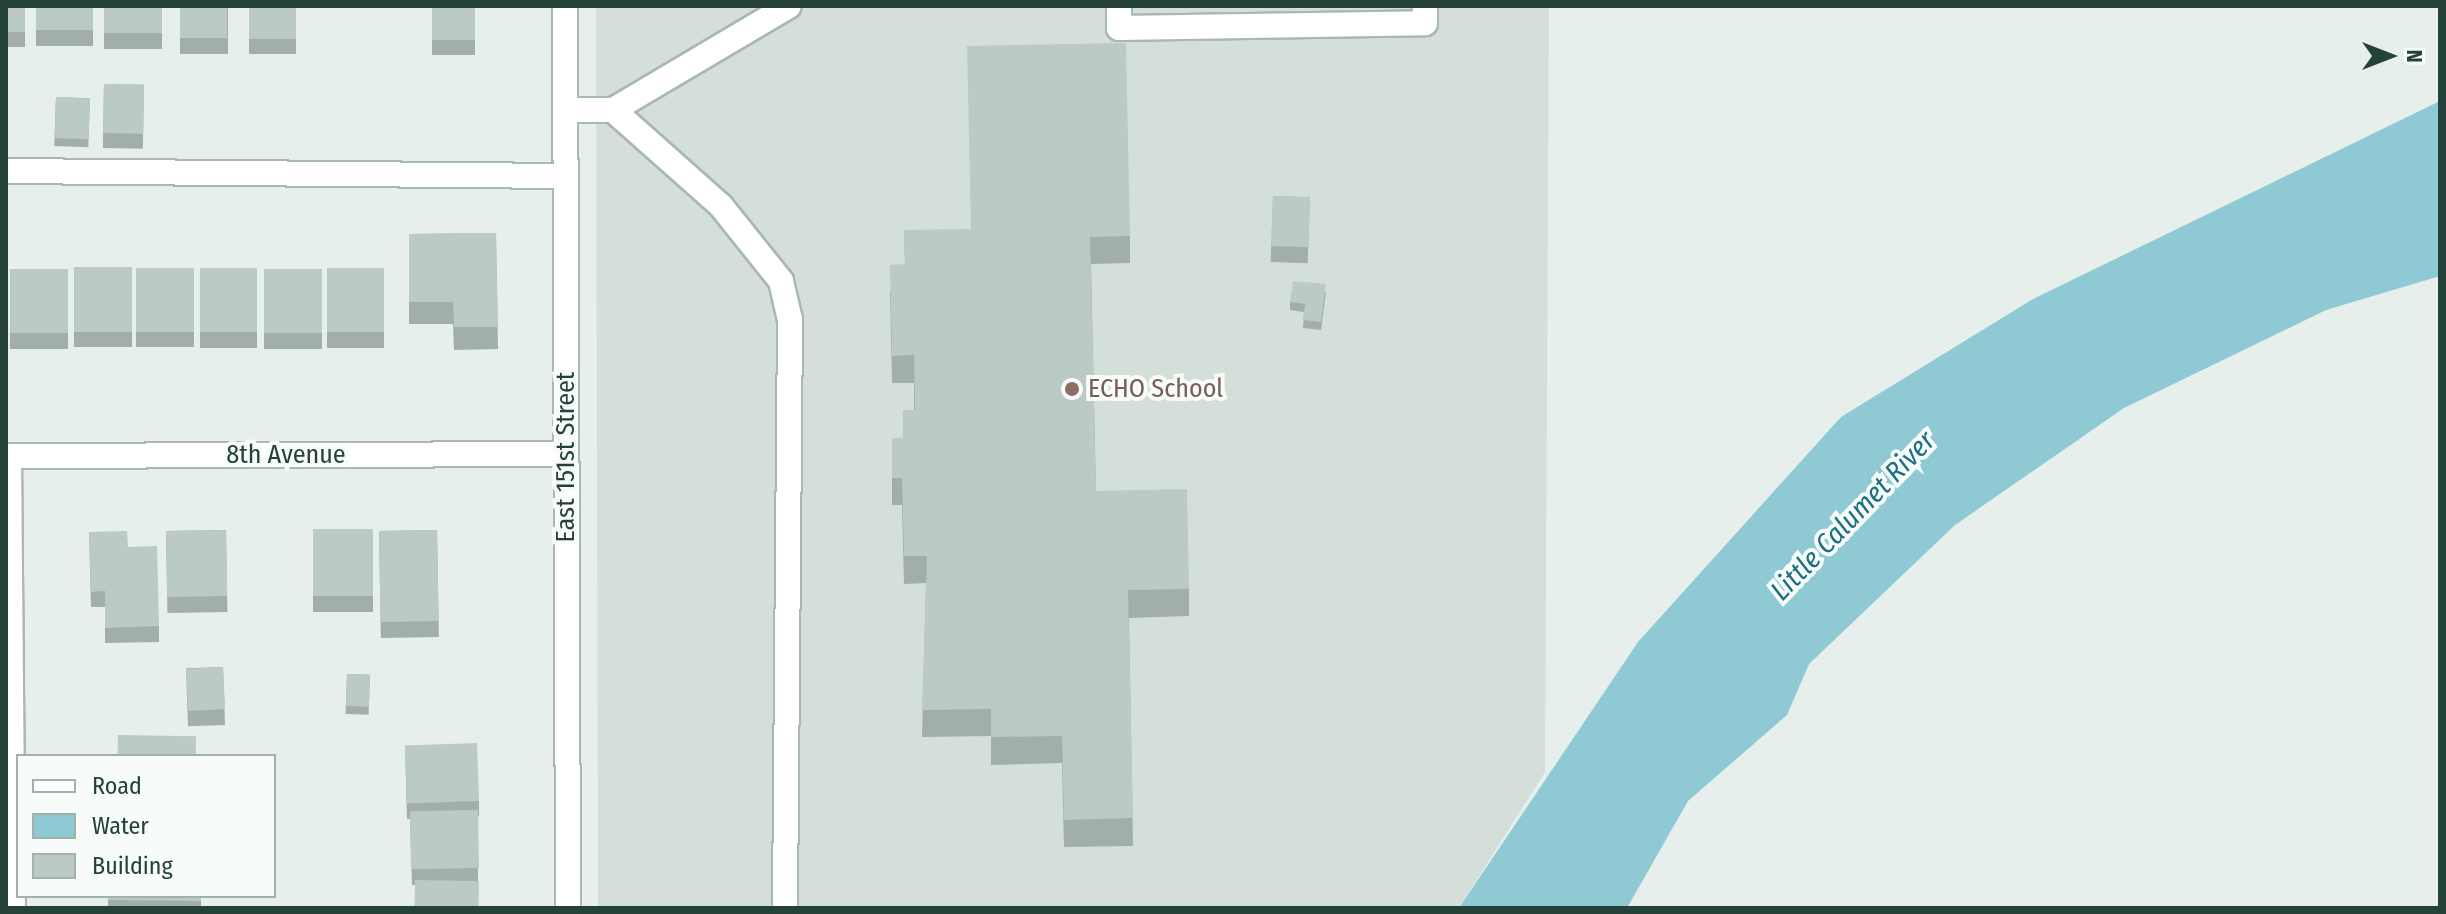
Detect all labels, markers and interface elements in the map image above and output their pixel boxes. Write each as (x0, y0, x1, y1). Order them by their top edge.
north arrow (2350, 16, 2430, 96)
text: N (2401, 49, 2428, 63)
street label: East 151st Street (550, 372, 582, 542)
place label: ECHO School (1088, 373, 1223, 405)
marker: ECHO School (1063, 380, 1081, 398)
water label: Little Calumet River (1764, 424, 1942, 608)
street label: 8th Avenue (226, 439, 346, 471)
legend (16, 754, 276, 898)
text: Road (92, 772, 142, 800)
text: Water (92, 812, 149, 840)
text: Building (92, 852, 173, 880)

